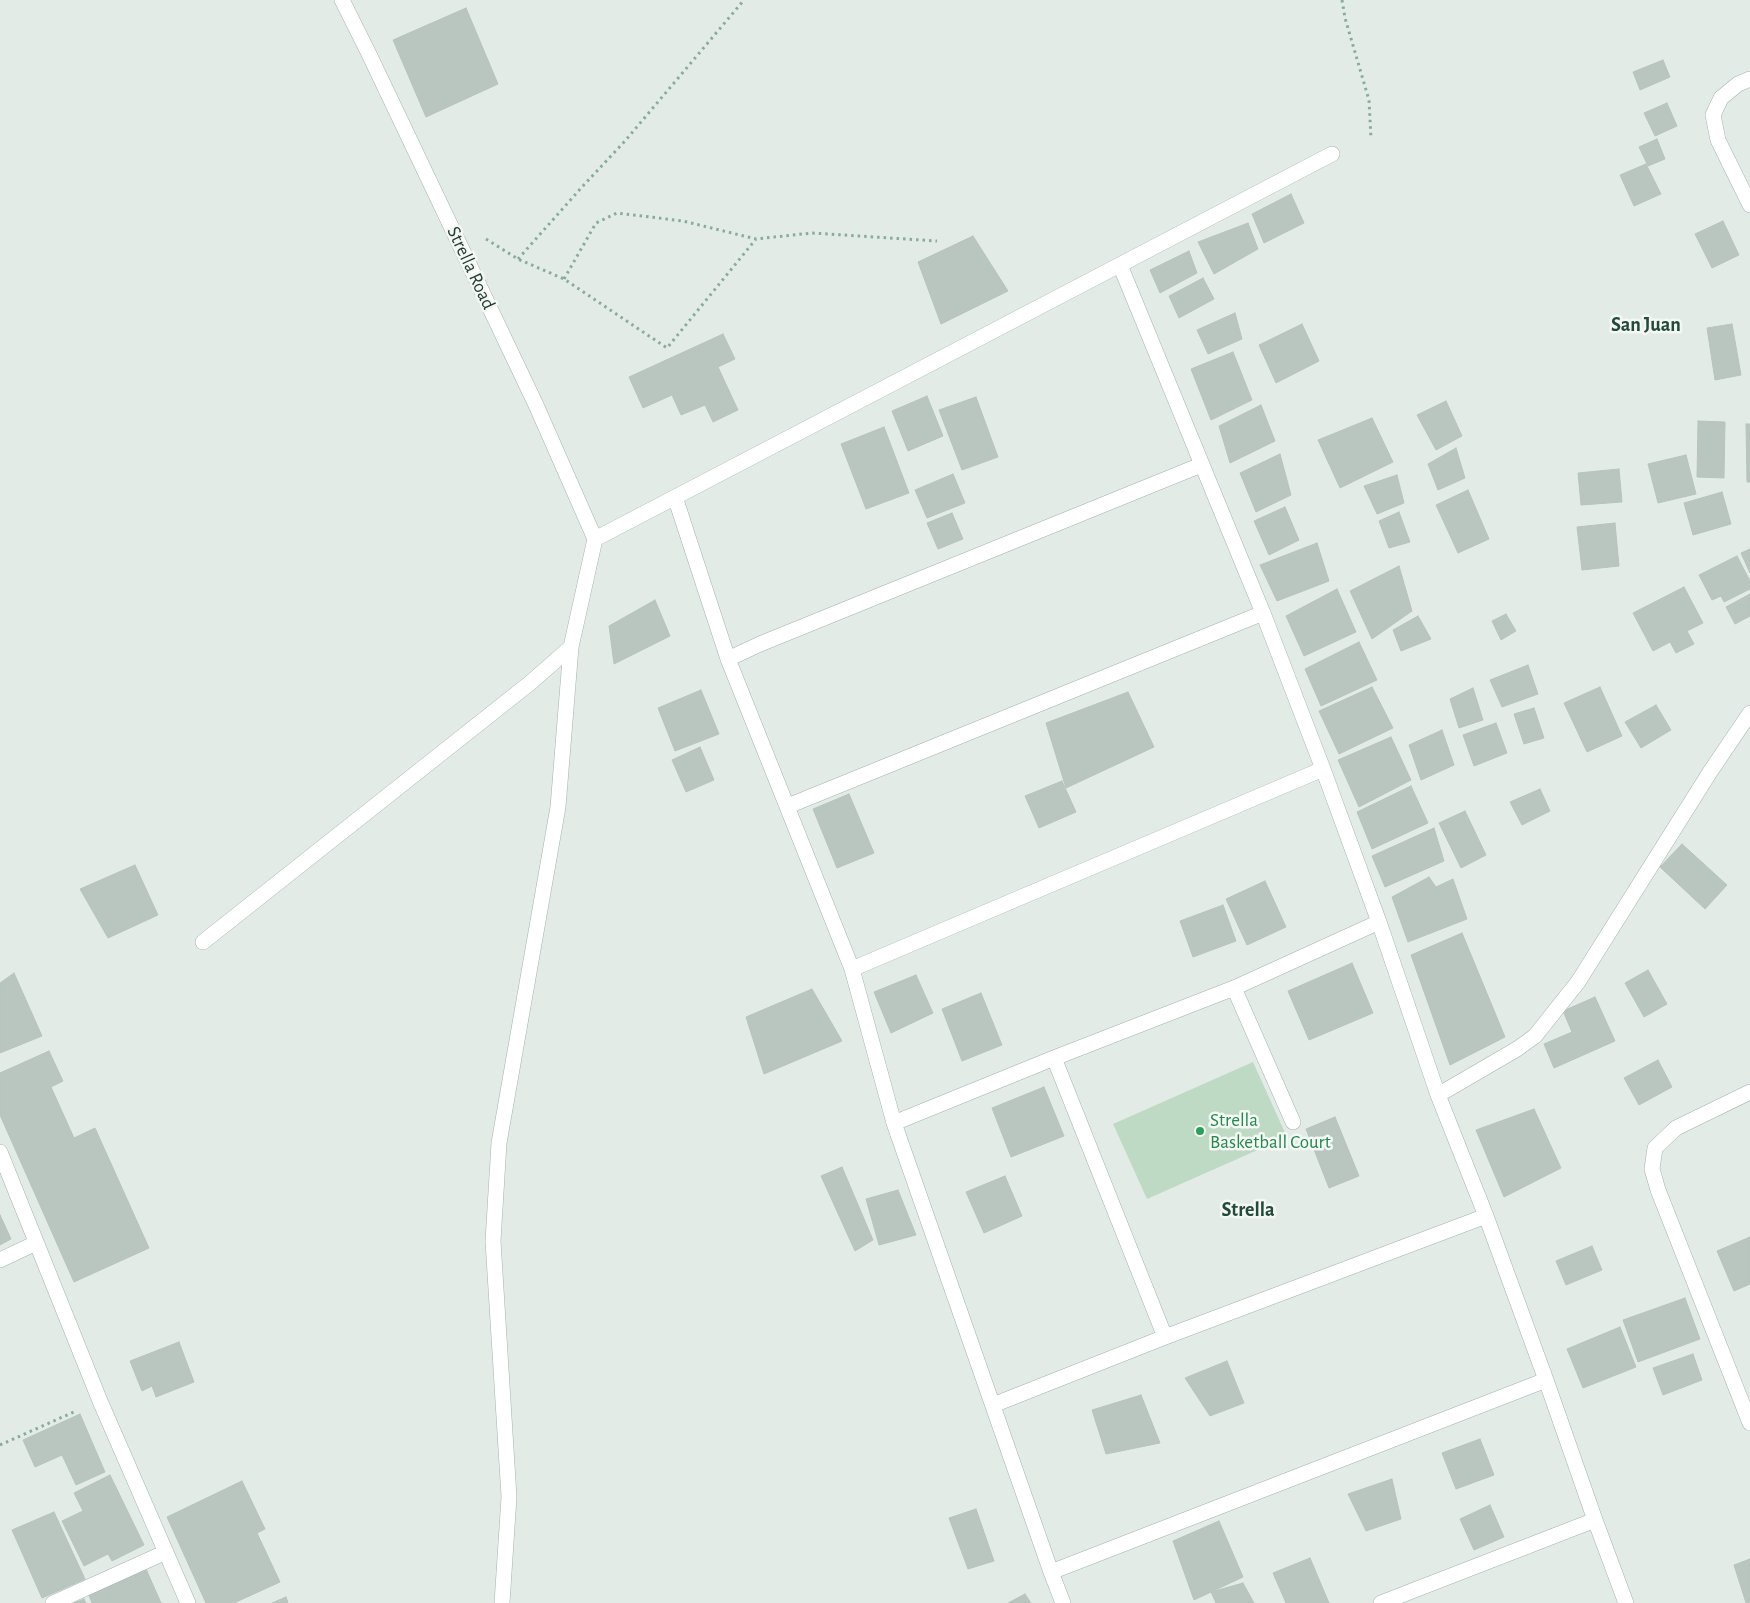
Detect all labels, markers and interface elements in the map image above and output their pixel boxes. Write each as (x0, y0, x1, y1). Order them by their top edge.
street label: Strella Road (442, 223, 500, 313)
district label: San Juan (1611, 313, 1681, 337)
place label: Strella Basketball Court (1210, 1109, 1331, 1153)
marker: Strella Basketball Court (1194, 1125, 1206, 1137)
district label: Strella (1221, 1198, 1275, 1222)

